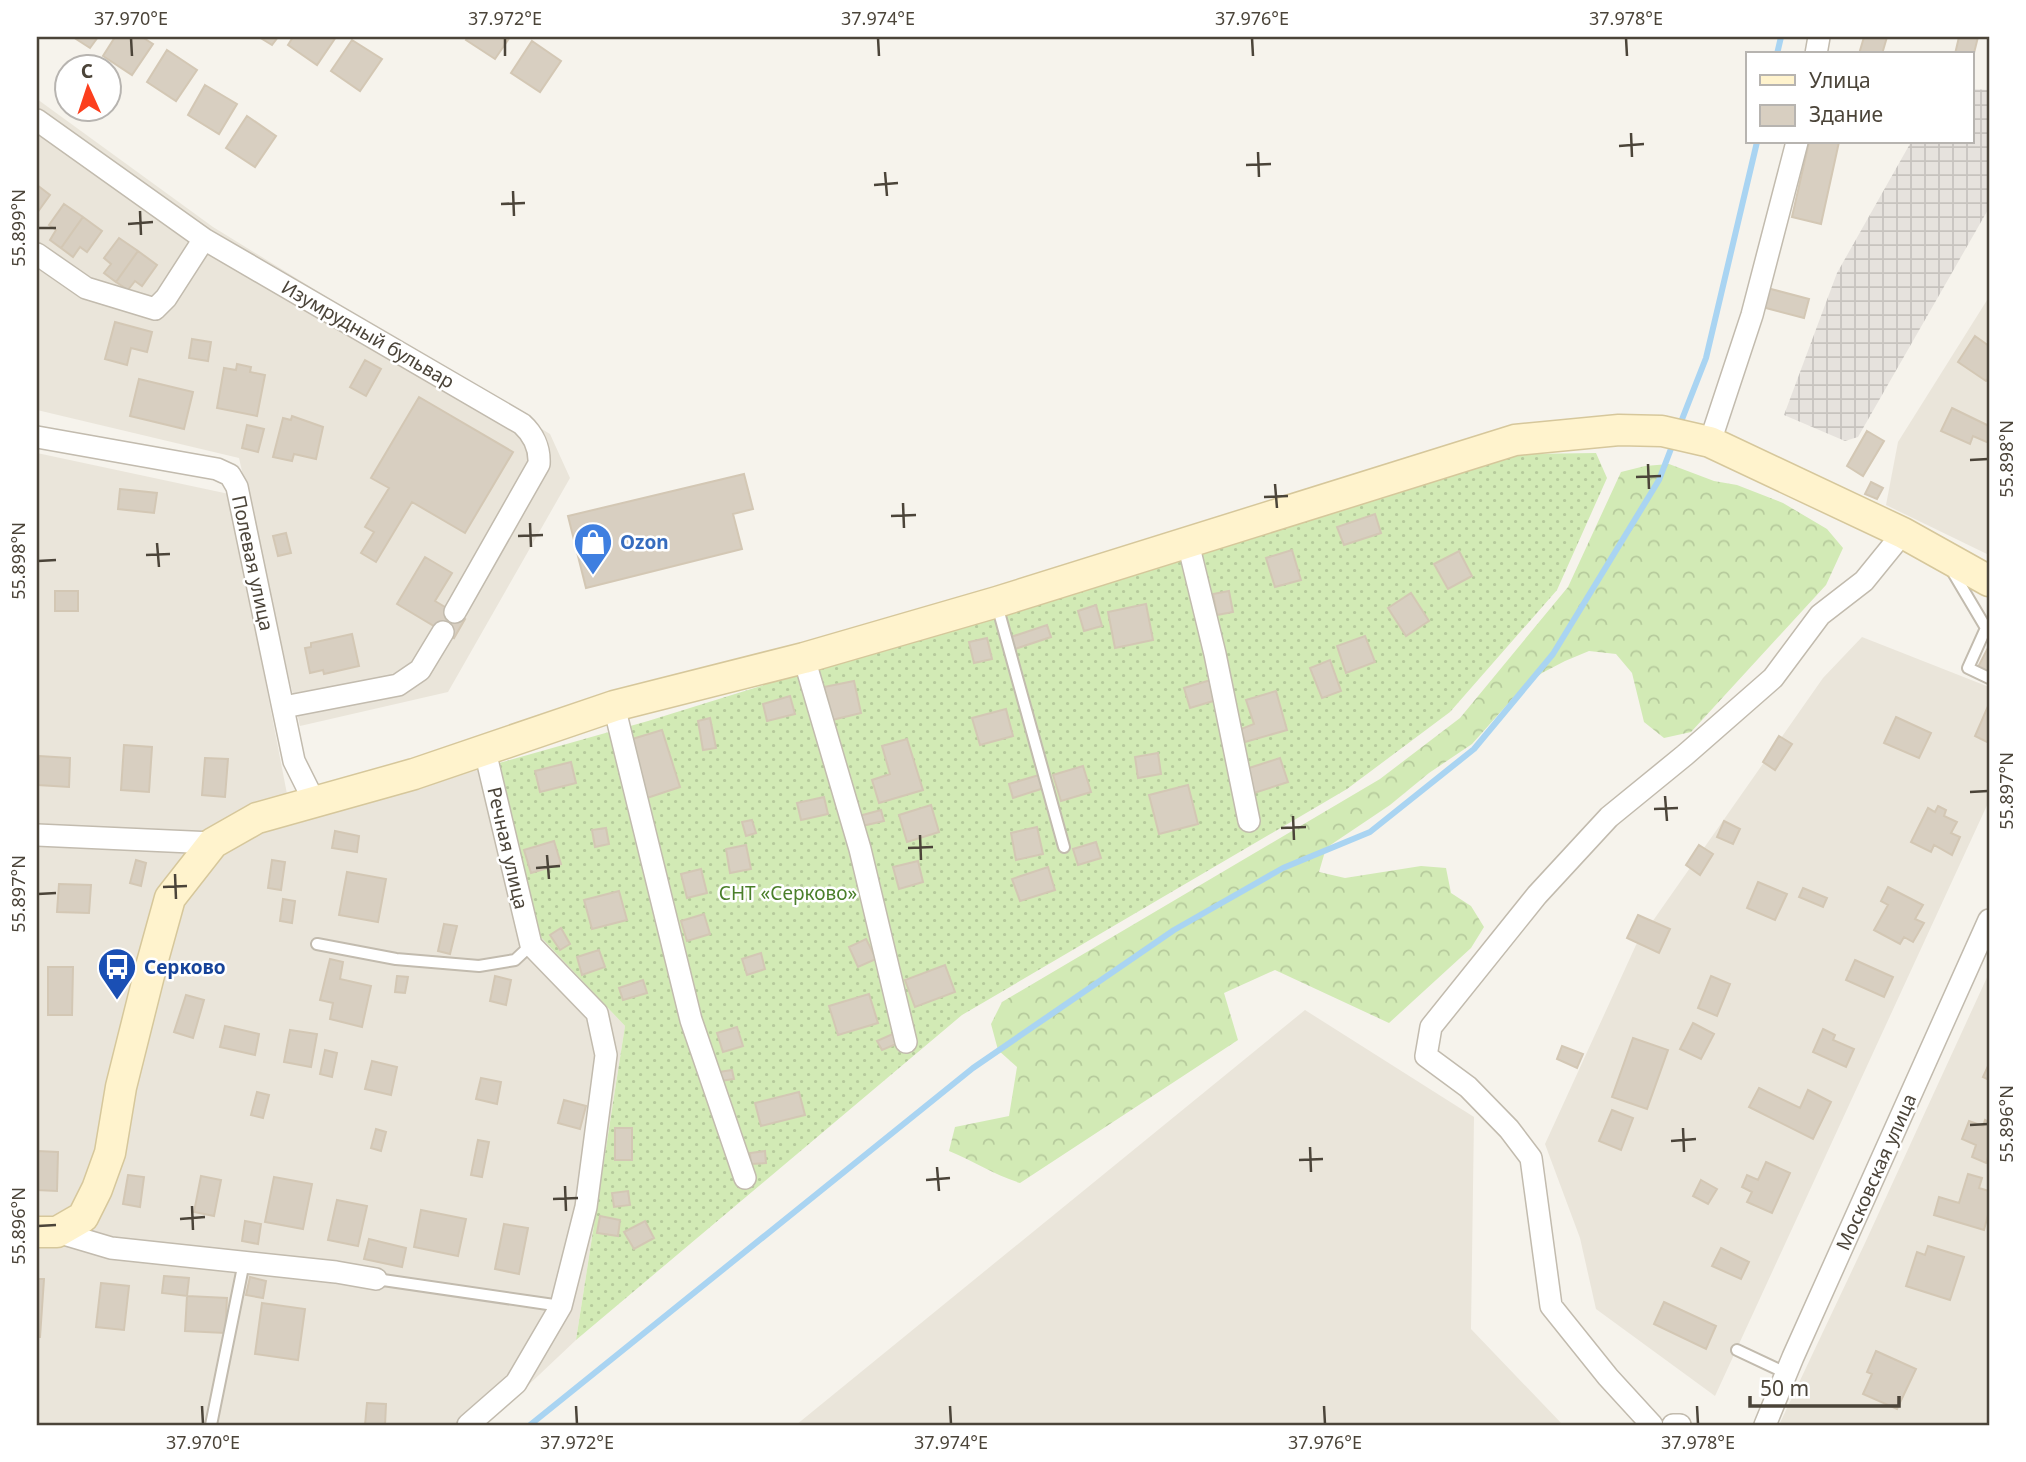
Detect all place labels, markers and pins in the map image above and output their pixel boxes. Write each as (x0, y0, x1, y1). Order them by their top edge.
shop icon: Ozon (572, 521, 614, 576)
place label: Ozon (620, 529, 669, 555)
bus stop icon: Серково (96, 946, 138, 1001)
place label: Серково (144, 954, 226, 980)

